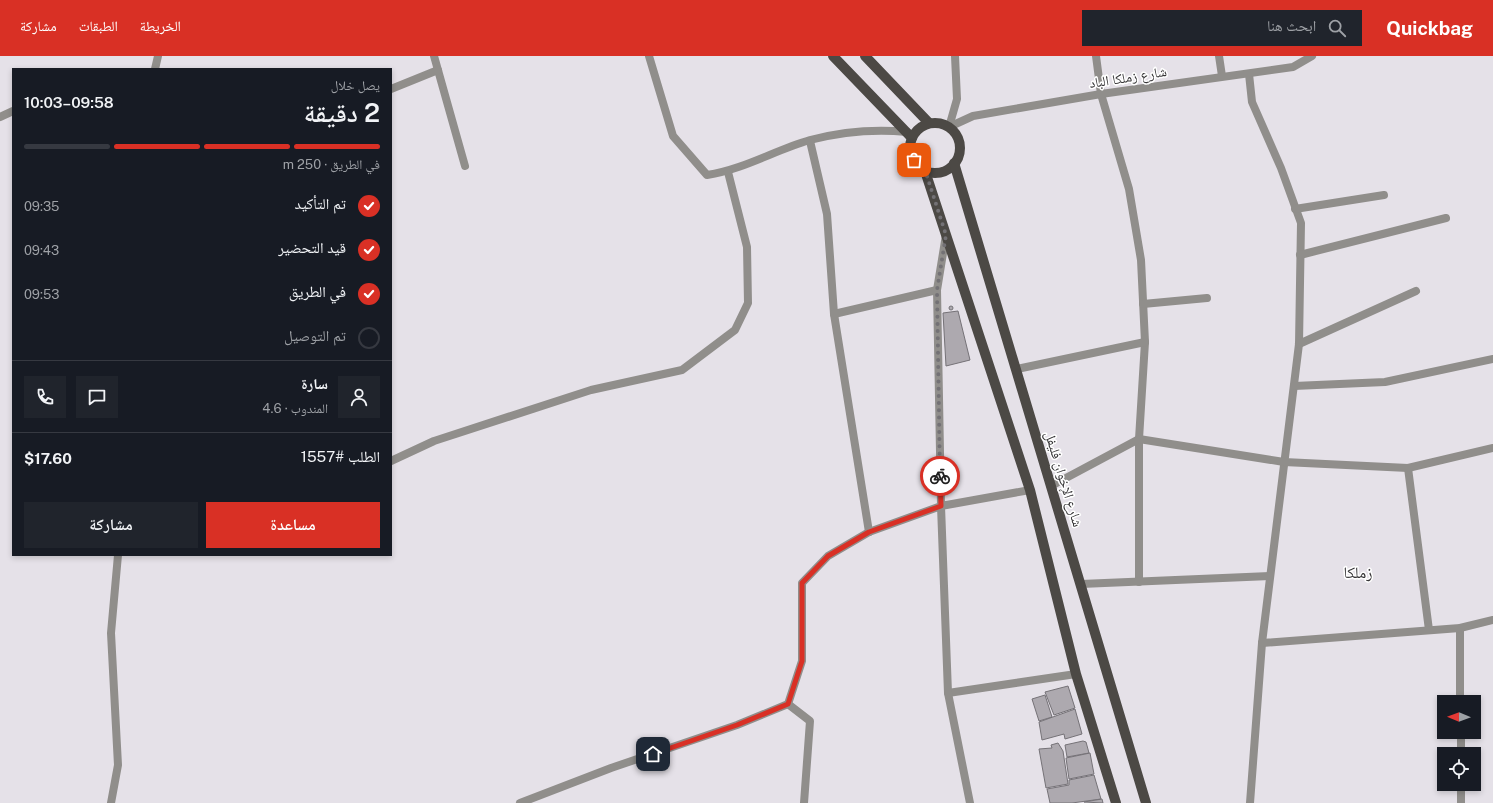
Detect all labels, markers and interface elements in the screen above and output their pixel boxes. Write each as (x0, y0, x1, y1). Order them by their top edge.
search box (1082, 10, 1362, 46)
text: ابحث هنا (1267, 17, 1316, 34)
icon: search (1326, 17, 1348, 39)
text: Quickbag (1386, 17, 1473, 39)
text: مشاركة (20, 18, 57, 34)
text: الطبقات (79, 18, 118, 34)
text: الخريطة (140, 18, 181, 34)
street label: شارع زملكا الباد (1088, 63, 1168, 93)
text: يصل خلال (331, 78, 380, 93)
text: 09:58–10:03 (24, 94, 114, 111)
text: 2 دقيقة (304, 97, 380, 128)
pin (897, 143, 931, 177)
icon: bag (903, 149, 925, 171)
text: في الطريق · 250 m (283, 157, 380, 172)
text: تم التأكيد (295, 195, 346, 212)
icon: check (358, 195, 380, 217)
text: 09:35 (24, 199, 59, 214)
text: قيد التحضير (278, 239, 346, 256)
icon: check (358, 239, 380, 261)
text: 09:43 (24, 243, 59, 258)
text: في الطريق (289, 283, 346, 300)
icon: check (358, 283, 380, 305)
text: 09:53 (24, 287, 59, 302)
text: تم التوصيل (284, 327, 346, 344)
text: سارة (301, 375, 328, 392)
button: phone (24, 376, 66, 418)
button: chat (76, 376, 118, 418)
button: person (338, 376, 380, 418)
text: المندوب · 4.6 (262, 401, 328, 416)
street label: شارع الإخوان فليفل (1040, 429, 1086, 529)
text: الطلب #1557 (301, 448, 380, 465)
text: $17.60 (24, 450, 72, 467)
courier (920, 456, 960, 496)
icon: bike (929, 465, 951, 487)
button: مشاركة (24, 502, 198, 548)
button: مساعدة (206, 502, 380, 548)
district label: زملكا (1344, 563, 1372, 582)
north arrow (1437, 695, 1481, 739)
map controls (1437, 695, 1481, 791)
pin (636, 737, 670, 771)
icon: home (642, 743, 664, 765)
button: locate (1437, 747, 1481, 791)

